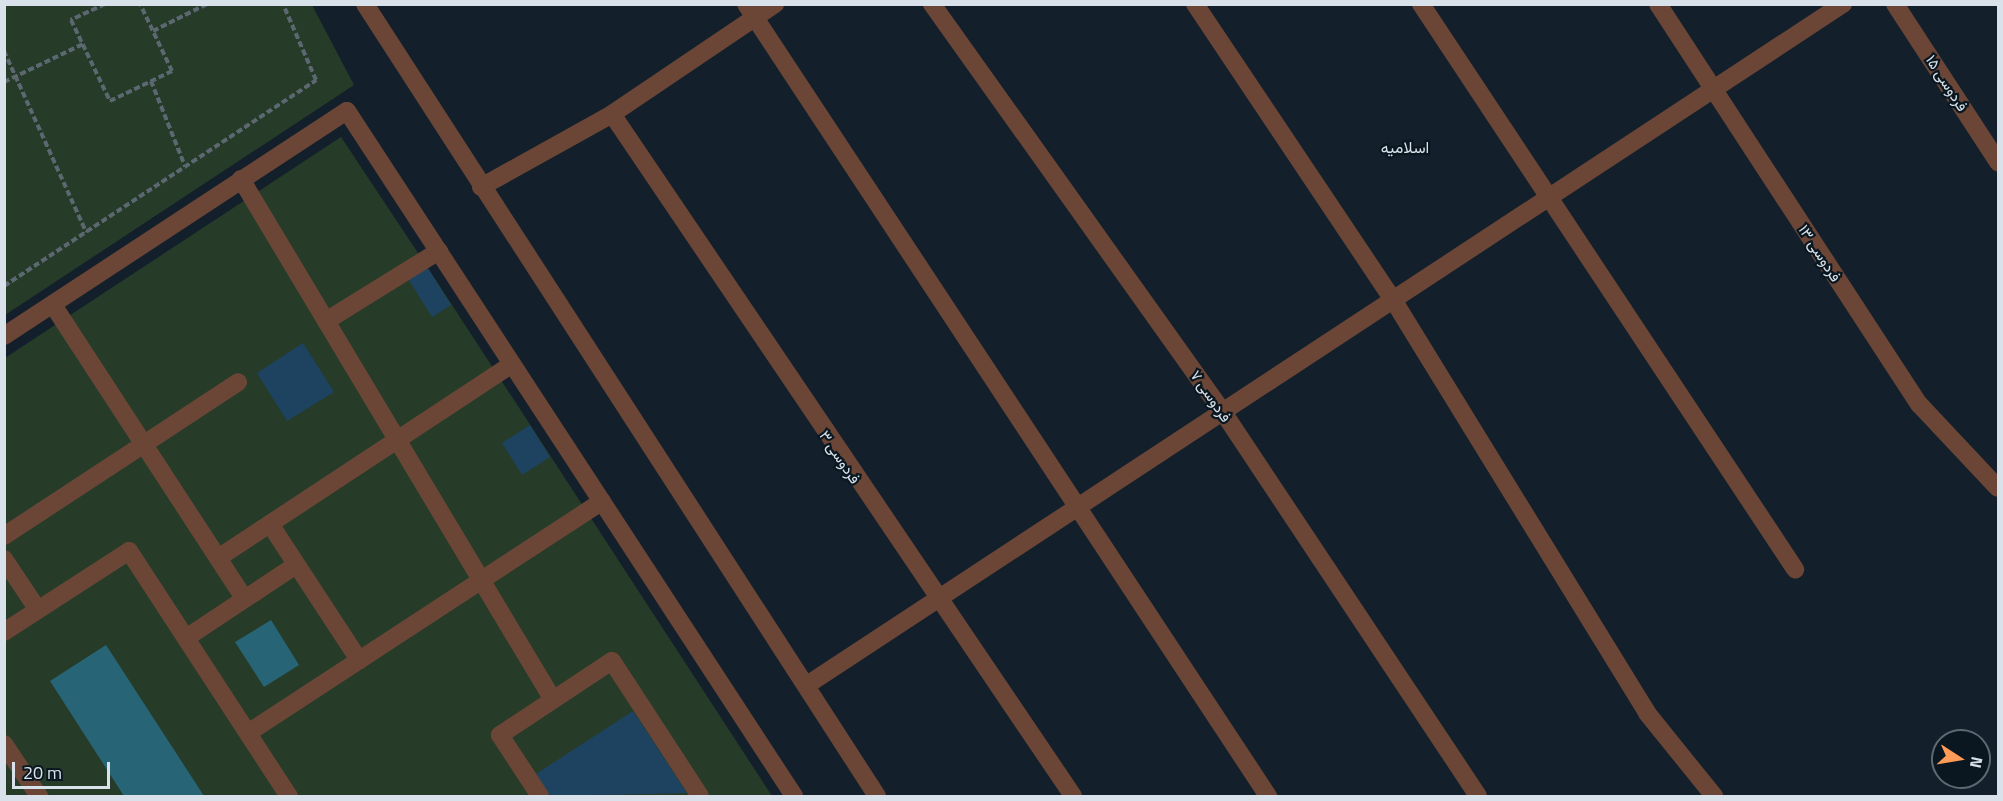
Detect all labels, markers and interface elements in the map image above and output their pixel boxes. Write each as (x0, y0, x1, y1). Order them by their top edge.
street label: فردوسی ۱۵ (1922, 52, 1972, 114)
district label: اسلامیه (1381, 137, 1429, 157)
street label: فردوسی ۱۳ (1795, 221, 1845, 285)
street label: فردوسی ۷ (1187, 367, 1235, 425)
street label: فردوسی ۳ (816, 427, 864, 487)
north arrow (1931, 729, 1991, 789)
scale bar (15, 750, 112, 788)
text: N (1964, 754, 1990, 770)
text: 20 m (23, 759, 62, 786)

